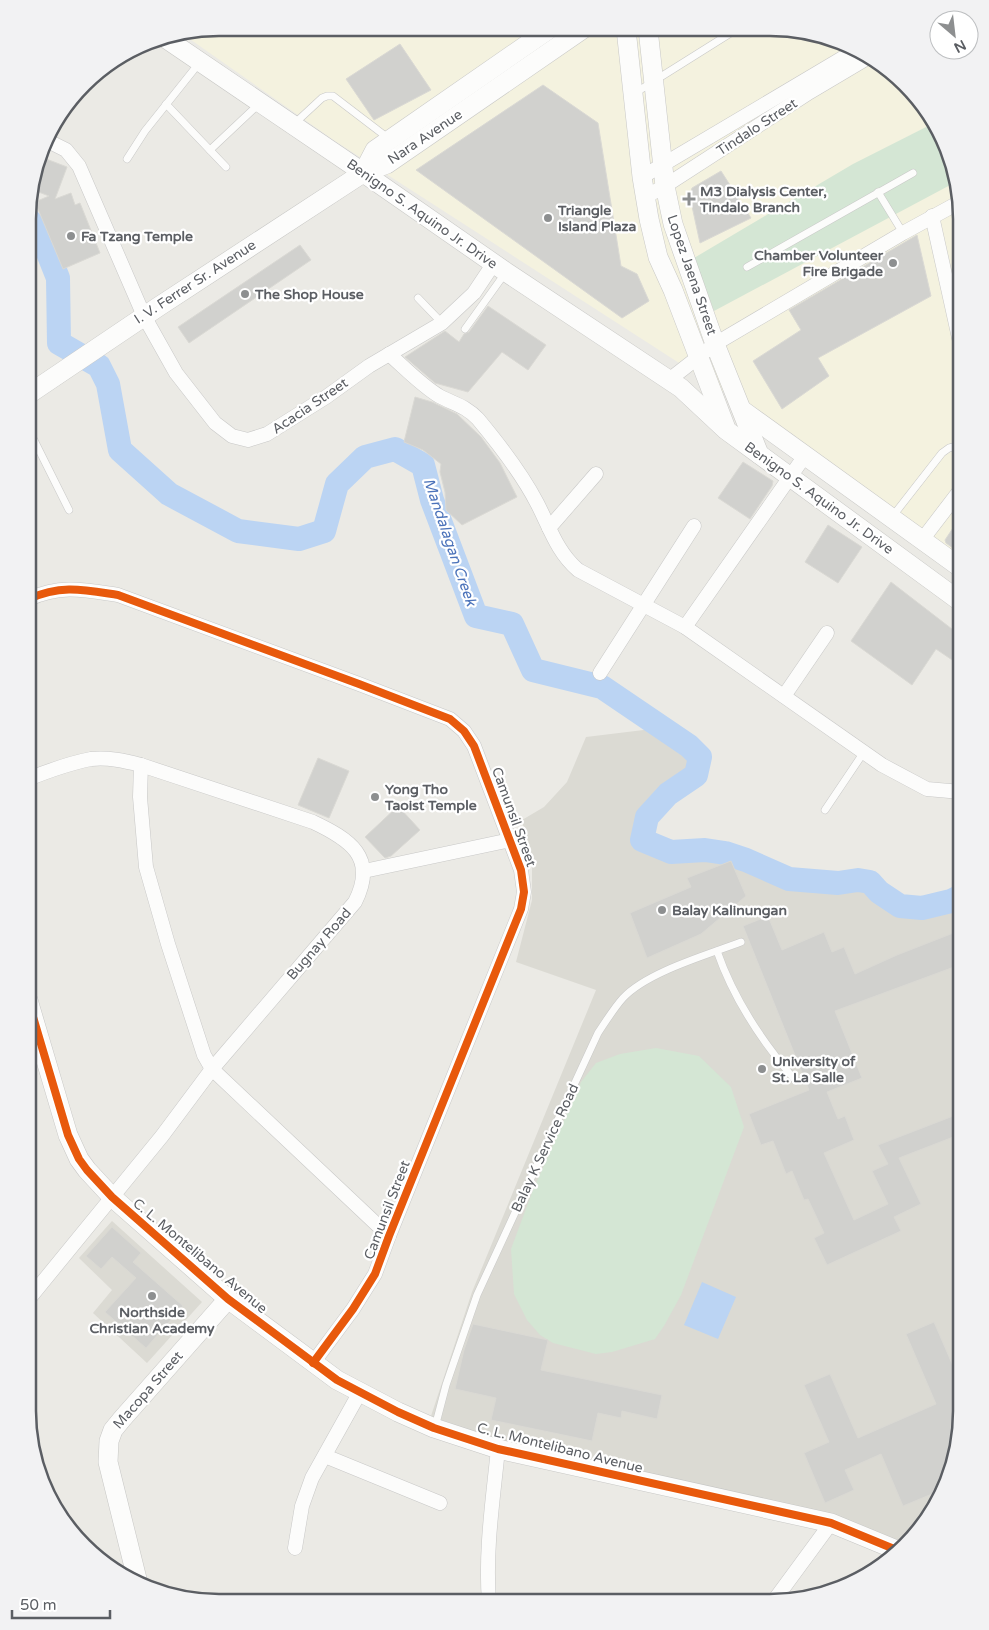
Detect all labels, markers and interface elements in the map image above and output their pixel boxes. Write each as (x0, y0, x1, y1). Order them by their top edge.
north arrow (929, 10, 979, 60)
text: N (951, 36, 969, 56)
street label: Tindalo Street (713, 94, 801, 159)
street label: Nara Avenue (385, 106, 465, 168)
street label: Benigno S. Aquino Jr. Drive (343, 155, 501, 273)
place label: M3 Dialysis Center, Tindalo Branch (699, 183, 827, 216)
marker: M3 Dialysis Center, Tindalo Branch (682, 192, 696, 206)
place label: Triangle Island Plaza (557, 202, 637, 235)
marker: Triangle Island Plaza (542, 212, 554, 224)
street label: Lopez Jaena Street (663, 213, 721, 338)
place label: Fa Tzang Temple (81, 228, 193, 245)
marker: Fa Tzang Temple (65, 230, 77, 242)
street label: I. V. Ferrer Sr. Avenue (131, 236, 259, 328)
place label: Chamber Volunteer Fire Brigade (754, 247, 884, 280)
marker: Chamber Volunteer Fire Brigade (887, 257, 899, 269)
place label: The Shop House (254, 286, 364, 303)
marker: The Shop House (239, 288, 251, 300)
street label: Acacia Street (269, 374, 352, 438)
street label: Benigno S. Aquino Jr. Drive (741, 438, 897, 558)
water label: Mandalagan Creek (420, 476, 481, 610)
street label: Camunsil Street (488, 765, 540, 870)
place label: Yong Tho Taoist Temple (384, 781, 477, 814)
marker: Yong Tho Taoist Temple (369, 791, 381, 803)
place label: Balay Kalinungan (672, 902, 787, 919)
marker: Balay Kalinungan (656, 904, 668, 916)
street label: Bugnay Road (283, 905, 355, 983)
place label: University of St. La Salle (772, 1053, 856, 1086)
marker: University of St. La Salle (756, 1063, 768, 1075)
street label: Balay K Service Road (508, 1081, 582, 1215)
street label: Camunsil Street (360, 1157, 414, 1262)
street label: C. L. Montelibano Avenue (129, 1195, 271, 1317)
marker: Northside Christian Academy (146, 1290, 158, 1302)
place label: Northside Christian Academy (89, 1304, 215, 1337)
street label: Macopa Street (110, 1347, 187, 1432)
street label: C. L. Montelibano Avenue (475, 1419, 645, 1477)
scale bar (12, 1588, 110, 1620)
text: 50 m (20, 1596, 57, 1614)

